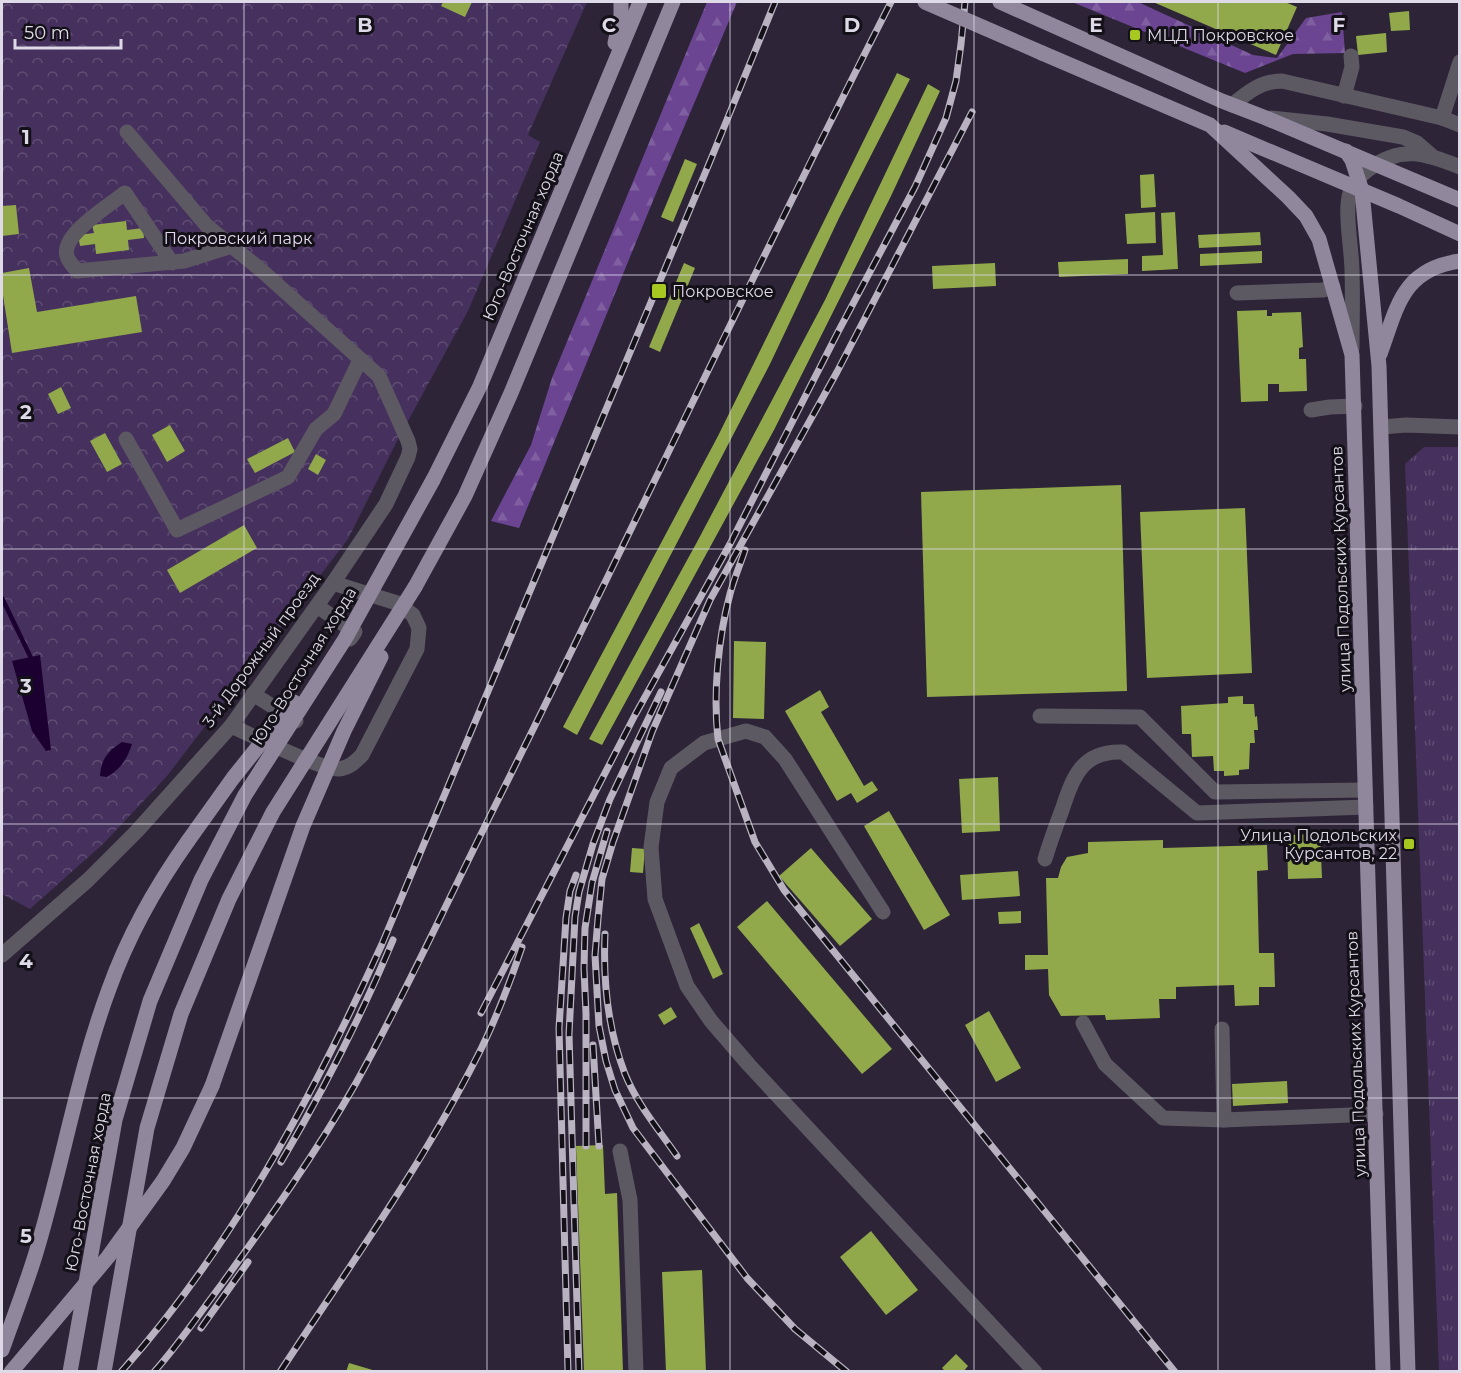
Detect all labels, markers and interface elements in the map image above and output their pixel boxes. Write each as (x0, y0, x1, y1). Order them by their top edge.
scale bar (15, 12, 122, 50)
text: B (357, 13, 373, 37)
text: C (602, 13, 617, 37)
text: D (844, 13, 860, 37)
text: E (1089, 13, 1103, 37)
text: F (1333, 13, 1346, 37)
text: 50 m (24, 22, 70, 44)
place label: МЦД Покровское (1147, 26, 1294, 45)
marker: МЦД Покровское (1128, 28, 1142, 42)
text: 1 (22, 125, 30, 149)
street label: Юго-Восточная хорда (479, 148, 567, 324)
park label: Покровский парк (164, 229, 313, 248)
marker: Покровское (650, 282, 668, 300)
place label: Покровское (672, 282, 774, 301)
text: 2 (20, 400, 32, 424)
street label: улица Подольских Курсантов (1327, 446, 1355, 693)
street label: 3-й Дорожный проезд (199, 569, 323, 731)
street label: Юго-Восточная хорда (248, 584, 360, 748)
text: 3 (19, 674, 32, 698)
place label: Улица Подольских Курсантов, 22 (1240, 826, 1398, 863)
marker: Улица Подольских Курсантов, 22 (1402, 837, 1416, 851)
street label: улица Подольских Курсантов (1342, 931, 1370, 1178)
text: 4 (19, 949, 33, 973)
street label: Юго-Восточная хорда (61, 1091, 115, 1273)
text: 5 (20, 1224, 32, 1248)

